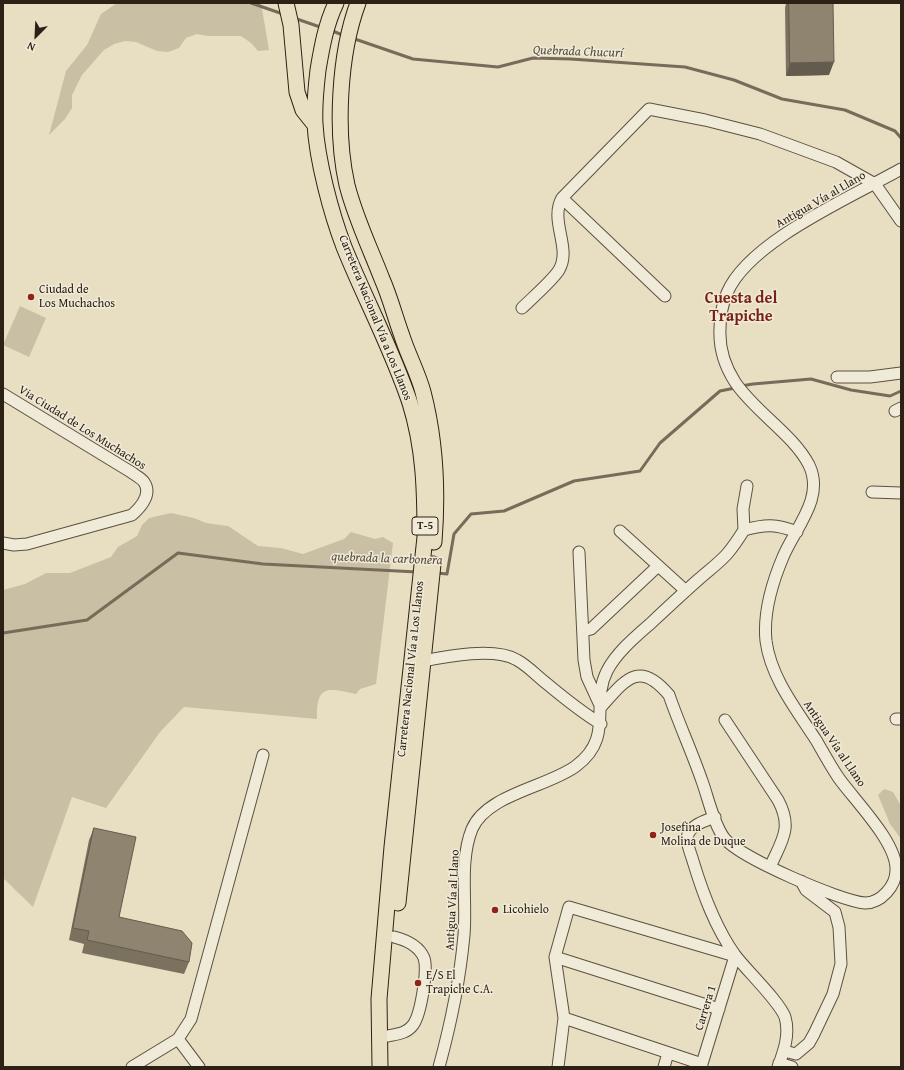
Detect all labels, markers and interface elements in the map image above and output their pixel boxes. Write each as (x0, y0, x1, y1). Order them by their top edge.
north arrow (16, 16, 56, 56)
text: N (25, 38, 38, 56)
water label: Quebrada Chucurí (533, 43, 623, 61)
street label: Antigua Vía al Llano (774, 168, 868, 232)
street label: Carretera Nacional Vía a Los Llanos (335, 233, 415, 403)
place label: Ciudad de Los Muchachos (39, 283, 115, 311)
district label: Cuesta del Trapiche (705, 289, 777, 327)
marker: Ciudad de Los Muchachos (26, 292, 36, 302)
street label: Via Ciudad de Los Muchachos (16, 383, 148, 473)
road number: T-5 (412, 517, 438, 535)
water label: quebrada la carbonera (331, 549, 443, 569)
street label: Carretera Nacional Vía a Los Llanos (395, 580, 427, 758)
street label: Antigua Vía al Llano (800, 698, 868, 790)
place label: Josefina Molina de Duque (661, 821, 746, 849)
marker: Josefina Molina de Duque (648, 830, 658, 840)
street label: Antigua Vía al Llano (443, 849, 463, 951)
place label: Licohielo (503, 903, 549, 917)
marker: Licohielo (490, 905, 500, 915)
place label: E/S El Trapiche C.A. (426, 969, 493, 997)
marker: E/S El Trapiche C.A. (413, 978, 423, 988)
street label: Carrera 1 (692, 984, 720, 1032)

